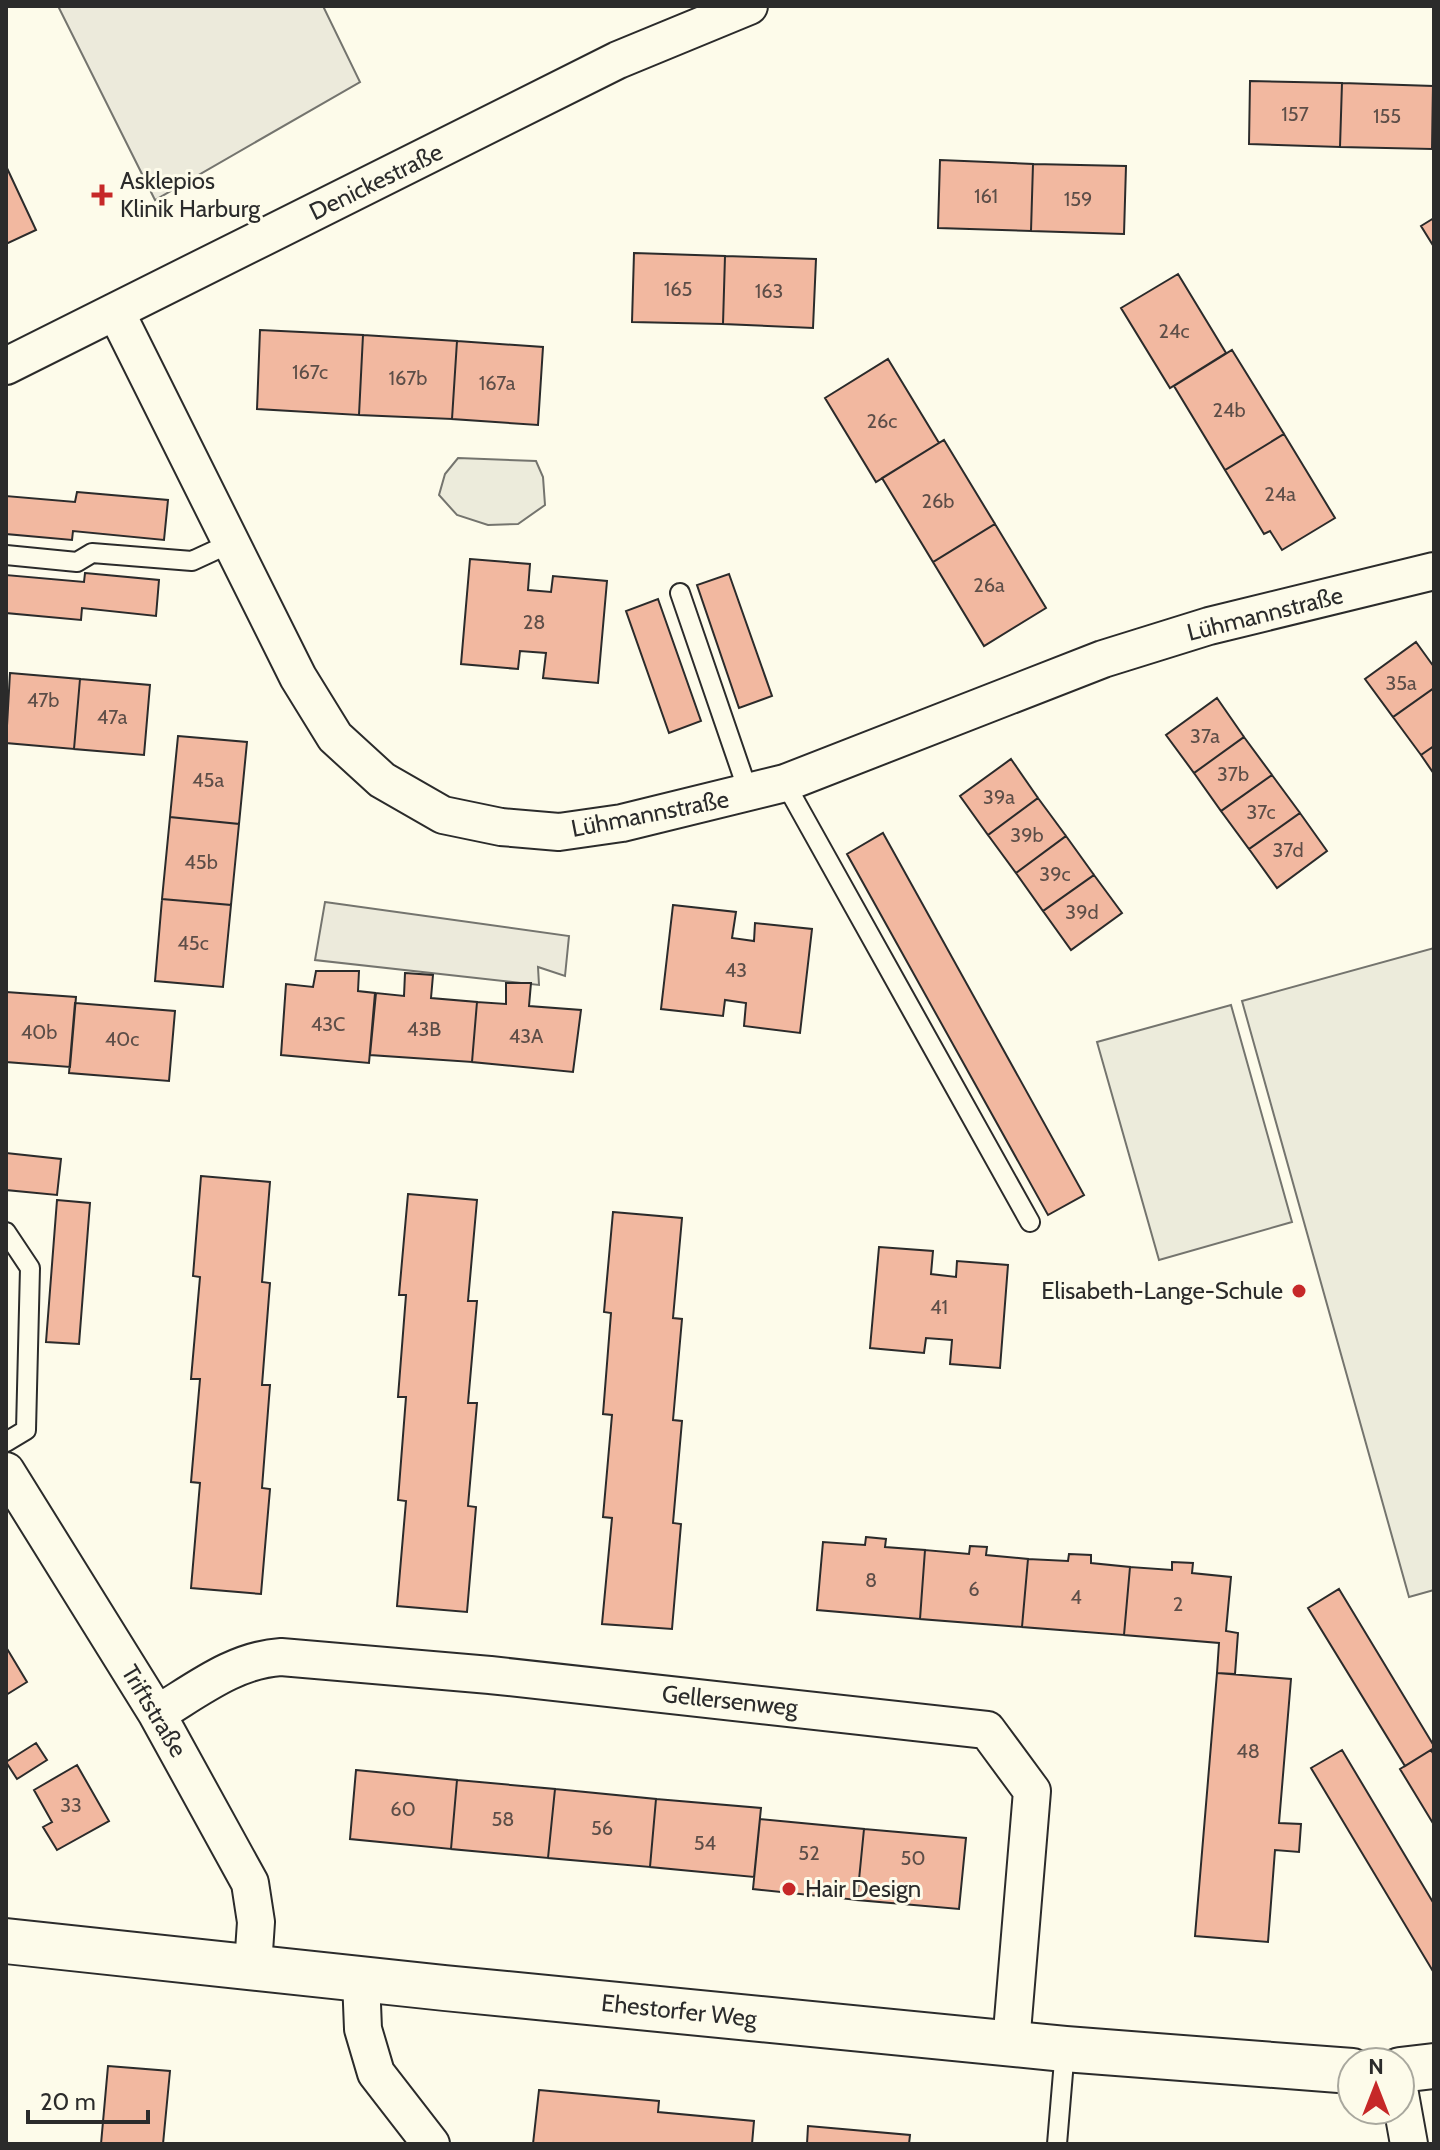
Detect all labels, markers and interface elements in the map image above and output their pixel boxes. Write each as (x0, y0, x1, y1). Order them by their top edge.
house number: 157 (1281, 102, 1309, 126)
house number: 155 (1373, 104, 1401, 128)
street label: Denickestraße (304, 137, 447, 226)
place label: Asklepios Klinik Harburg (120, 166, 261, 223)
marker: Asklepios Klinik Harburg (91, 184, 113, 206)
house number: 161 (974, 184, 998, 208)
house number: 159 (1064, 187, 1092, 211)
house number: 165 (664, 277, 692, 301)
house number: 163 (755, 279, 783, 303)
house number: 24c (1158, 319, 1190, 343)
house number: 167c (292, 360, 328, 384)
house number: 167b (389, 366, 427, 390)
house number: 167a (479, 371, 516, 395)
house number: 24b (1212, 398, 1246, 422)
house number: 26c (867, 409, 897, 433)
house number: 24a (1264, 482, 1296, 506)
house number: 26b (922, 489, 954, 513)
house number: 26a (973, 573, 1005, 597)
street label: Lühmannstraße (1184, 580, 1346, 647)
house number: 28 (523, 610, 545, 634)
house number: 35a (1385, 671, 1417, 695)
house number: 47b (27, 688, 59, 712)
house number: 47a (97, 705, 128, 729)
house number: 37a (1190, 724, 1220, 748)
house number: 37b (1217, 762, 1249, 786)
house number: 45a (192, 768, 224, 792)
street label: Lühmannstraße (569, 784, 731, 843)
house number: 39a (983, 785, 1015, 809)
house number: 37c (1246, 800, 1276, 824)
house number: 39b (1010, 823, 1044, 847)
house number: 37d (1272, 838, 1304, 862)
house number: 45b (184, 850, 218, 874)
house number: 39c (1039, 862, 1071, 886)
house number: 39d (1065, 900, 1099, 924)
house number: 45c (177, 931, 209, 955)
house number: 43 (725, 958, 747, 982)
house number: 43C (311, 1012, 345, 1036)
house number: 43B (407, 1017, 441, 1041)
house number: 40b (21, 1020, 57, 1044)
house number: 43A (509, 1024, 544, 1048)
house number: 40c (105, 1027, 139, 1051)
place label: Elisabeth-Lange-Schule (1041, 1276, 1283, 1305)
marker: Elisabeth-Lange-Schule (1290, 1282, 1308, 1300)
house number: 41 (930, 1295, 948, 1319)
house number: 8 (865, 1568, 877, 1592)
house number: 6 (968, 1577, 980, 1601)
house number: 4 (1070, 1585, 1082, 1609)
house number: 2 (1173, 1592, 1183, 1616)
street label: Triftstraße (116, 1659, 193, 1762)
street label: Gellersenweg (661, 1679, 800, 1722)
house number: 48 (1236, 1739, 1260, 1763)
house number: 33 (60, 1793, 82, 1817)
house number: 60 (390, 1797, 416, 1821)
house number: 58 (492, 1807, 514, 1831)
house number: 56 (591, 1816, 613, 1840)
house number: 54 (694, 1831, 717, 1855)
house number: 52 (798, 1841, 820, 1865)
house number: 50 (901, 1846, 925, 1870)
place label: Hair Design (805, 1874, 921, 1903)
marker: Hair Design (780, 1880, 798, 1898)
street label: Ehestorfer Weg (600, 1988, 759, 2033)
north arrow (1336, 2046, 1416, 2126)
text: N (1368, 2053, 1384, 2080)
scale bar (28, 2074, 148, 2124)
text: 20 m (40, 2087, 96, 2116)

